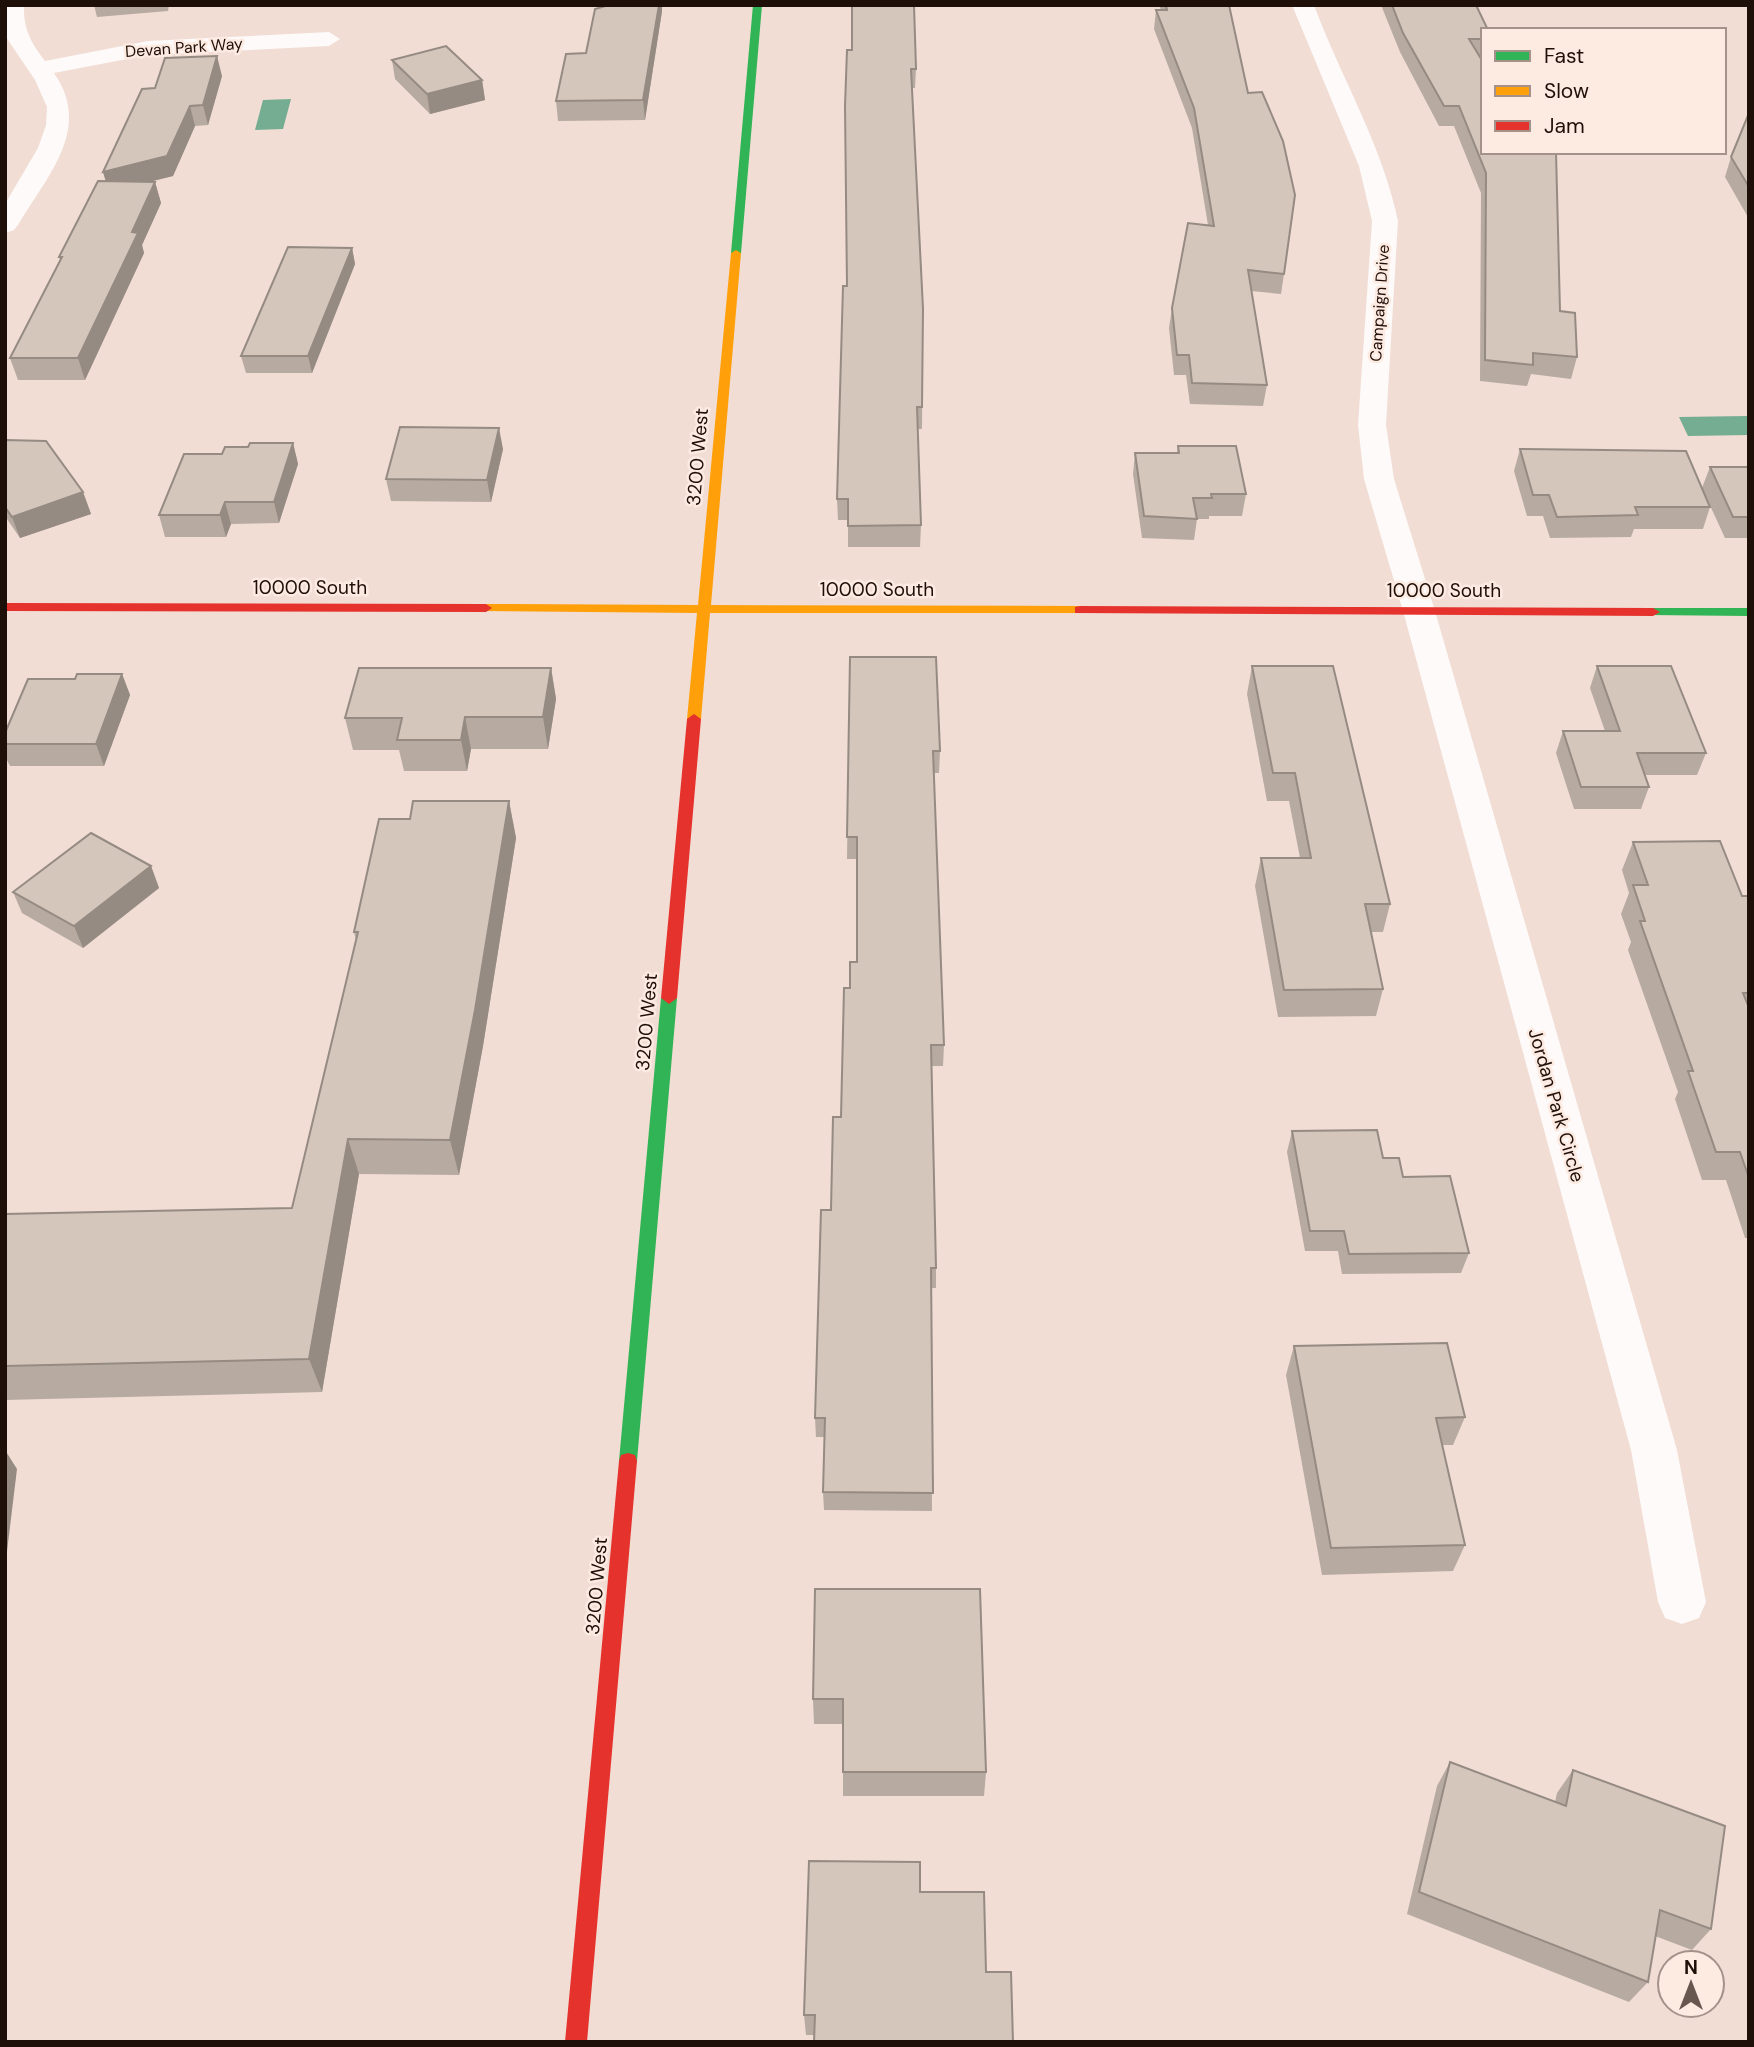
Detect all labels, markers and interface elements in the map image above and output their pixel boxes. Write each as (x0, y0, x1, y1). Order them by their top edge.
legend (1481, 28, 1726, 154)
street label: Devan Park Way (125, 33, 244, 62)
text: Fast (1544, 42, 1584, 70)
text: Slow (1544, 77, 1589, 105)
text: Jam (1544, 112, 1585, 140)
street label: Campaign Drive (1365, 244, 1394, 362)
street label: 3200 West (681, 407, 714, 507)
street label: 10000 South (253, 575, 367, 600)
street label: 10000 South (820, 577, 934, 602)
street label: 10000 South (1387, 578, 1501, 603)
street label: 3200 West (630, 972, 663, 1072)
street label: Jordan Park Circle (1523, 1025, 1590, 1185)
street label: 3200 West (580, 1536, 613, 1636)
north arrow (1656, 1949, 1726, 2019)
text: N (1684, 1955, 1698, 1980)

